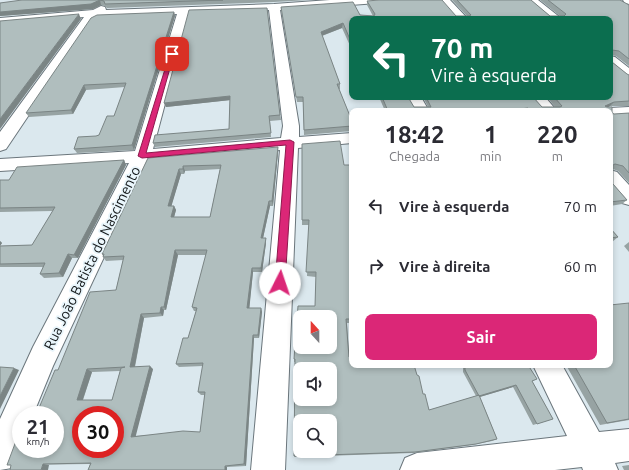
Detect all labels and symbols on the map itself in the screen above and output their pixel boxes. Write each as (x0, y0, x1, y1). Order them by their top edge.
pin (155, 37, 189, 71)
street label: Rua João Batista do Nascimento (41, 164, 143, 352)
position arrow (259, 262, 301, 304)
north arrow (293, 310, 337, 354)
speed limit sign: 30 (72, 406, 124, 458)

